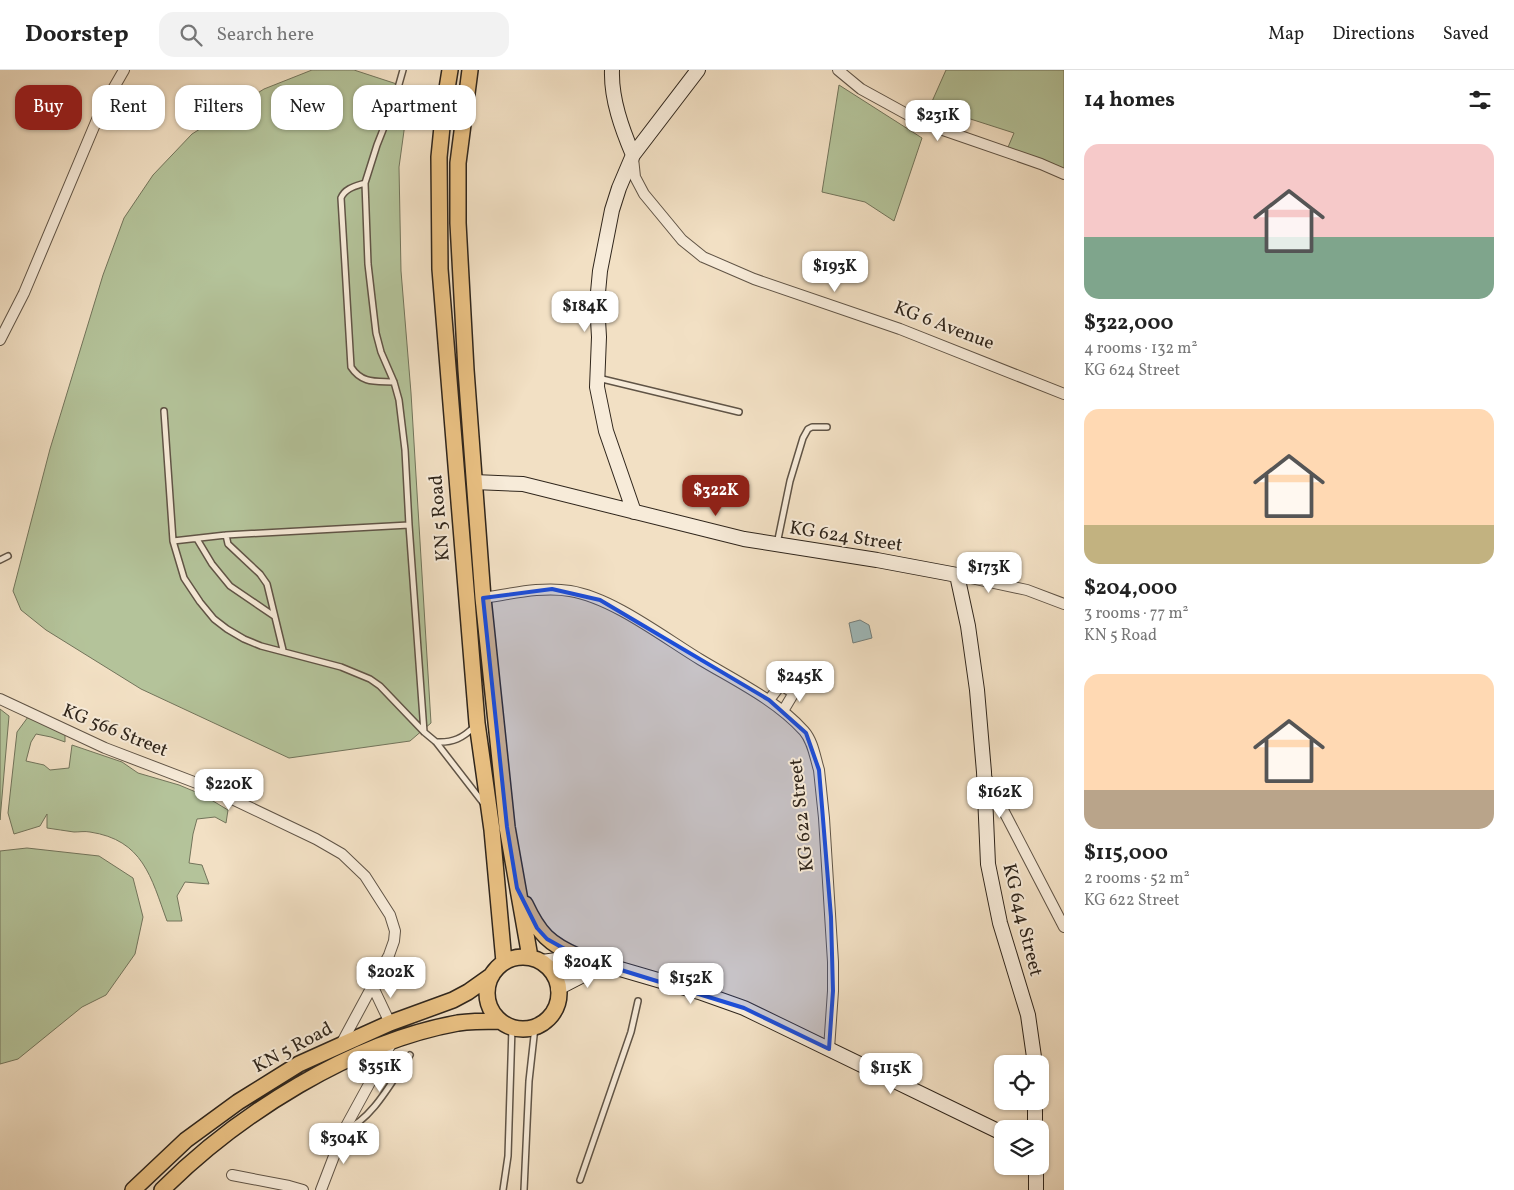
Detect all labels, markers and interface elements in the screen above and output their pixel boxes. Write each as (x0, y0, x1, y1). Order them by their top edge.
search box (159, 12, 509, 57)
text: Doorstep (25, 18, 129, 52)
icon: search (177, 21, 205, 49)
text: Search here (217, 22, 314, 48)
text: Map (1268, 22, 1304, 47)
text: Directions (1332, 22, 1415, 47)
text: Saved (1443, 22, 1489, 47)
chip: Buy (15, 85, 82, 130)
chip: Rent (92, 85, 165, 130)
chip: Filters (175, 85, 261, 130)
chip: New (271, 85, 343, 130)
chip: Apartment (353, 85, 476, 130)
text: 14 homes (1084, 86, 1175, 115)
icon: filters (1466, 86, 1494, 114)
pin: $231K (903, 100, 973, 142)
text: $231K (916, 105, 960, 127)
icon: home (1244, 176, 1334, 266)
pin: $193K (800, 250, 870, 293)
text: $193K (813, 256, 857, 278)
pin: $184K (550, 290, 620, 333)
street label: KG 6 Avenue (890, 295, 998, 357)
text: $184K (563, 296, 607, 318)
text: $322,000 (1084, 309, 1174, 338)
text: 4 rooms · 132 m² (1084, 338, 1197, 360)
text: KG 624 Street (1084, 360, 1180, 382)
icon: home (1244, 441, 1334, 531)
street label: KN 5 Road (423, 474, 457, 562)
pin: $322K (681, 474, 751, 517)
text: $322K (693, 480, 739, 502)
street label: KG 624 Street (788, 515, 905, 559)
pin: $173K (954, 552, 1024, 594)
text: $173K (968, 557, 1010, 579)
text: $204,000 (1084, 574, 1177, 603)
text: 3 rooms · 77 m² (1084, 603, 1188, 625)
text: KN 5 Road (1084, 625, 1157, 647)
pin: $245K (765, 660, 835, 703)
text: $245K (777, 666, 823, 688)
street label: KG 566 Street (58, 698, 172, 764)
icon: home (1244, 706, 1334, 796)
street label: KG 622 Street (783, 757, 821, 873)
pin: $220K (194, 768, 264, 811)
text: $220K (206, 774, 252, 796)
pin: $162K (965, 776, 1035, 819)
text: $162K (978, 782, 1022, 804)
text: $115,000 (1084, 839, 1168, 868)
street label: KG 644 Street (995, 861, 1049, 979)
text: 2 rooms · 52 m² (1084, 868, 1190, 890)
text: KG 622 Street (1084, 890, 1180, 912)
pin: $204K (553, 946, 623, 989)
text: $204K (564, 952, 612, 974)
pin: $202K (356, 956, 426, 999)
text: $202K (368, 962, 414, 984)
pin: $152K (656, 962, 726, 1005)
text: $152K (670, 968, 712, 990)
street label: KN 5 Road (249, 1016, 337, 1080)
pin: $351K (345, 1050, 415, 1093)
pin: $115K (856, 1052, 926, 1095)
map controls (994, 1055, 1049, 1175)
button: locate (994, 1055, 1049, 1110)
text: $351K (359, 1056, 401, 1078)
text: $115K (870, 1058, 912, 1080)
button: layers (994, 1120, 1049, 1175)
pin: $304K (309, 1122, 379, 1165)
text: $304K (320, 1128, 368, 1150)

